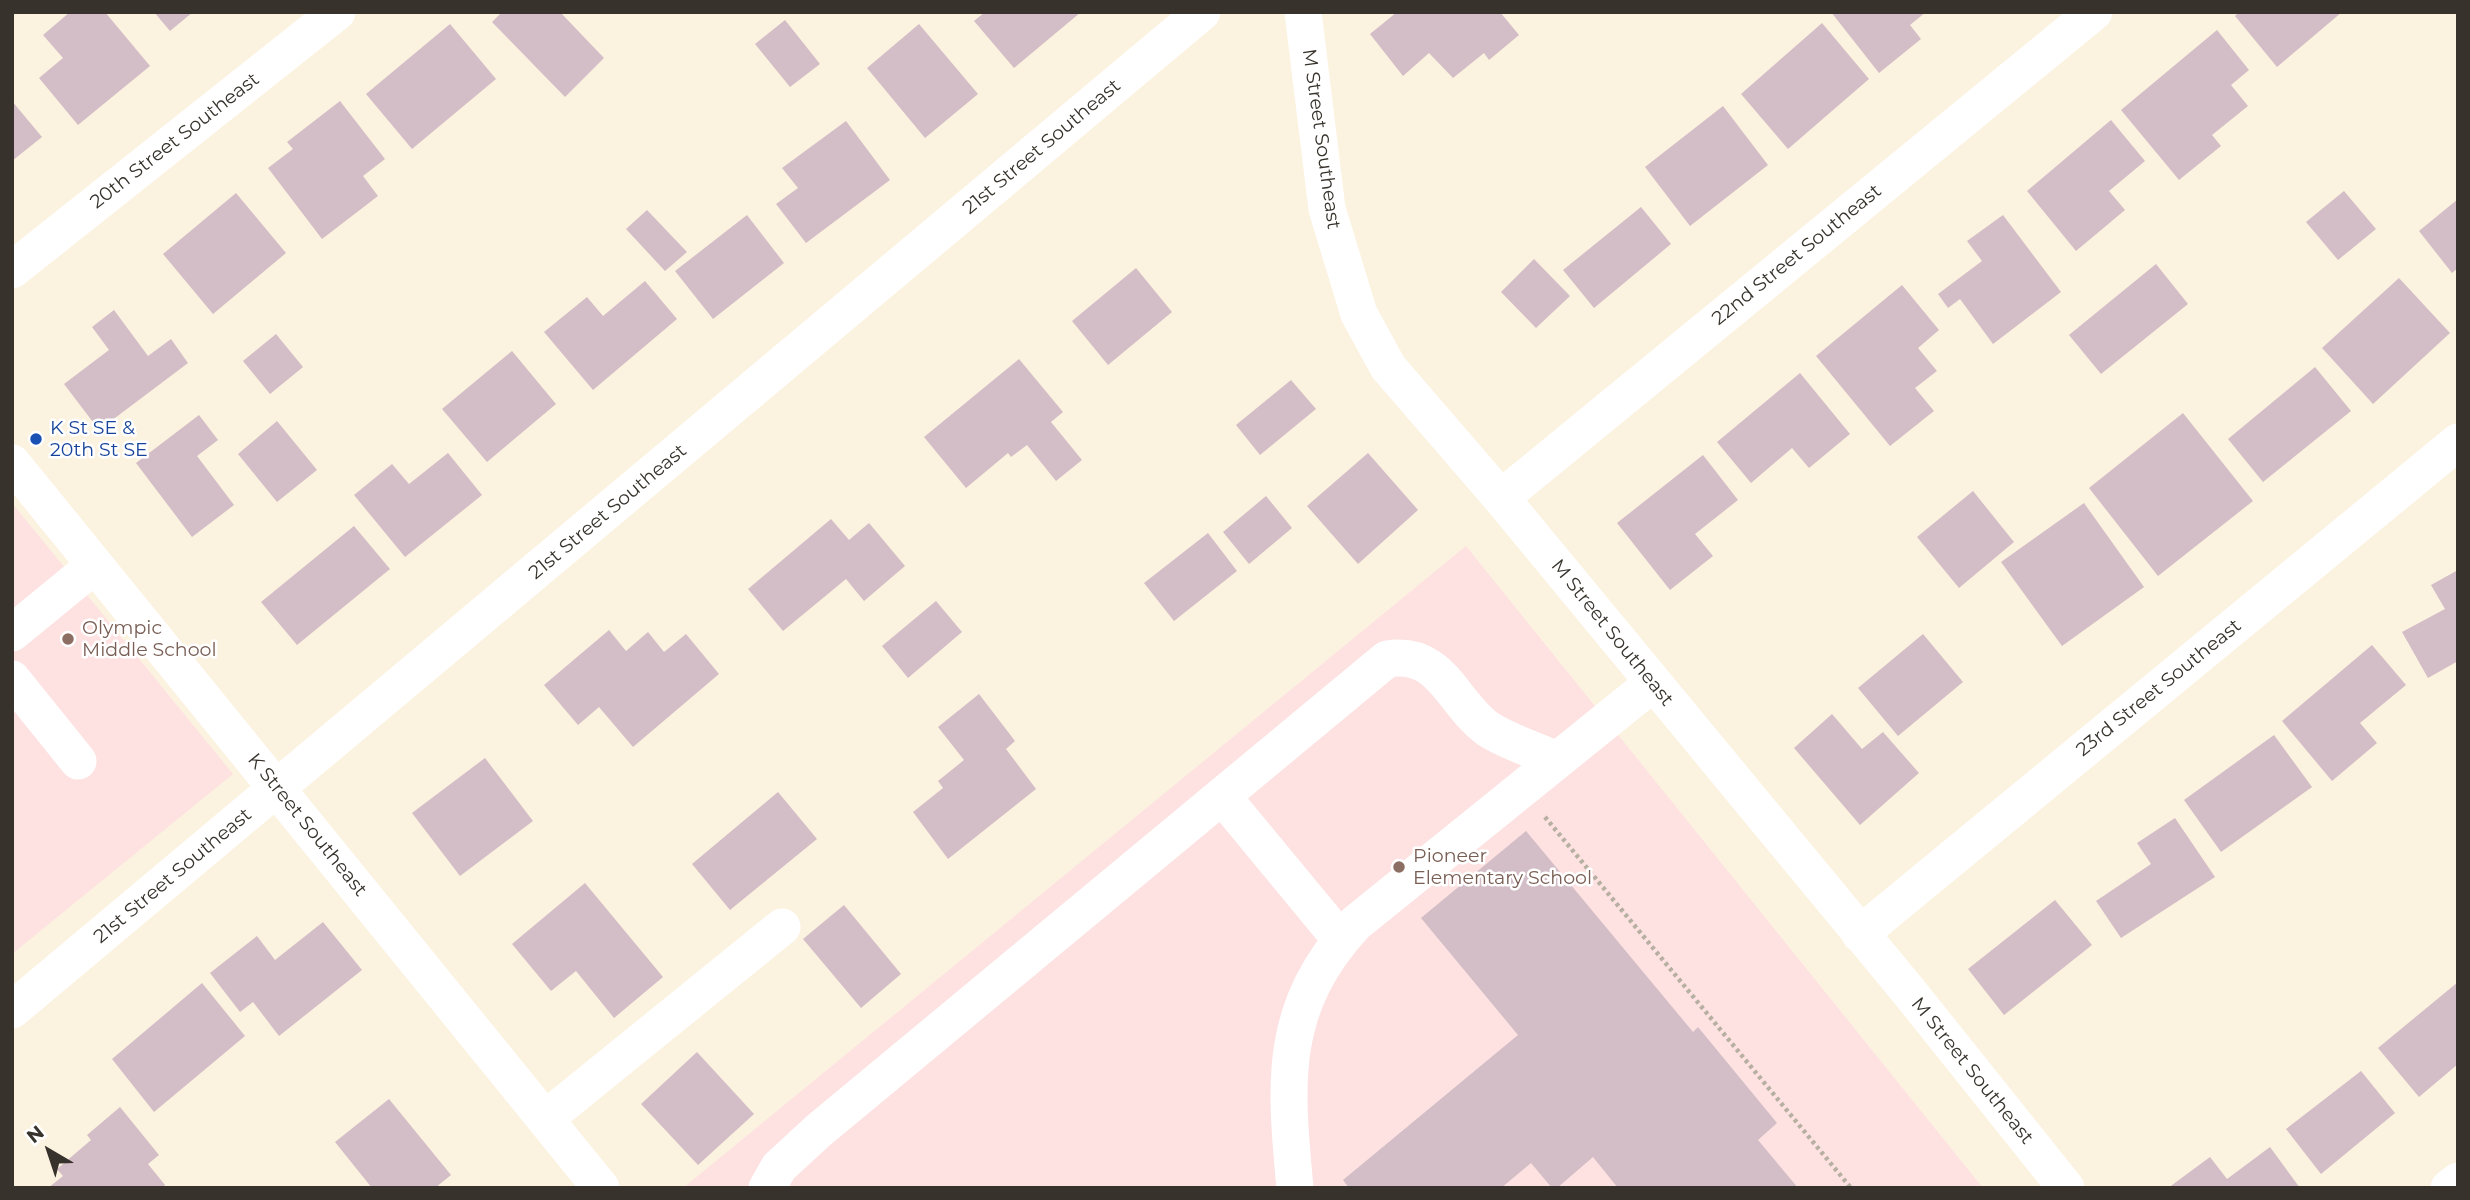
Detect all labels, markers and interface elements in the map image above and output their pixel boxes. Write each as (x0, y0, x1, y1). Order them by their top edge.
street label: M Street Southeast (1297, 47, 1345, 231)
street label: 20th Street Southeast (86, 68, 264, 214)
street label: 21st Street Southeast (959, 75, 1125, 219)
street label: 22nd Street Southeast (1708, 180, 1886, 330)
place label: K St SE & 20th St SE (50, 417, 148, 461)
marker: K St SE & 20th St SE (28, 431, 44, 447)
street label: 21st Street Southeast (525, 440, 691, 584)
street label: M Street Southeast (1546, 555, 1678, 711)
street label: 23rd Street Southeast (2072, 614, 2246, 762)
place label: Olympic Middle School (82, 617, 217, 661)
marker: Olympic Middle School (60, 631, 76, 647)
street label: K Street Southeast (242, 749, 372, 901)
street label: 21st Street Southeast (90, 804, 256, 948)
place label: Pioneer Elementary School (1413, 845, 1592, 889)
marker: Pioneer Elementary School (1391, 859, 1407, 875)
street label: M Street Southeast (1906, 993, 2038, 1149)
north arrow (14, 1116, 84, 1186)
text: N (22, 1121, 49, 1148)

